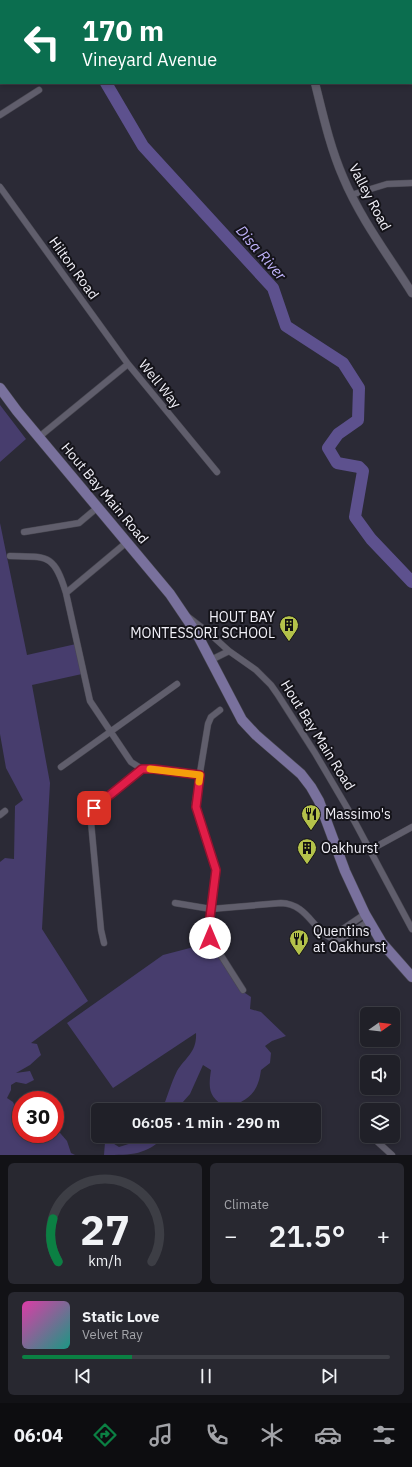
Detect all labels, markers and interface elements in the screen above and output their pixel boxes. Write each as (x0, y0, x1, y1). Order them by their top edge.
text: 170 m (82, 12, 164, 49)
icon: left (16, 16, 68, 68)
text: Vineyard Avenue (82, 48, 217, 71)
street label: Valley Road (345, 160, 395, 234)
water label: Disa River (232, 221, 291, 284)
street label: Hilton Road (45, 233, 103, 303)
street label: Well Way (135, 356, 185, 412)
street label: Hout Bay Main Road (57, 439, 153, 547)
place label: HOUT BAY MONTESSORI SCHOOL (130, 608, 276, 642)
building icon: HOUT BAY MONTESSORI SCHOOL (278, 614, 300, 642)
street label: Hout Bay Main Road (277, 677, 359, 793)
pin (77, 791, 111, 825)
icon: arrive (83, 797, 105, 819)
restaurant icon: Massimo's (300, 803, 322, 831)
place label: Massimo's (325, 805, 391, 823)
building icon: Oakhurst (296, 837, 318, 865)
place label: Oakhurst (321, 839, 379, 857)
position arrow (189, 917, 231, 959)
place label: Quentins at Oakhurst (313, 922, 386, 956)
restaurant icon: Quentins at Oakhurst (288, 928, 310, 956)
north arrow (360, 1007, 400, 1047)
map controls (360, 1007, 400, 1143)
button: sound (360, 1055, 400, 1095)
speed limit sign: 30 (12, 1091, 64, 1143)
button: layers (360, 1103, 400, 1143)
text: 06:05 · 1 min · 290 m (132, 1113, 280, 1132)
text: Climate (224, 1196, 269, 1213)
text: 27 (80, 1201, 130, 1255)
text: 21.5° (268, 1216, 346, 1255)
text: − (224, 1221, 237, 1250)
text: + (377, 1221, 390, 1250)
text: km/h (88, 1250, 122, 1269)
text: Static Love (82, 1307, 159, 1326)
text: Velvet Ray (82, 1326, 143, 1343)
icon: previous (72, 1365, 94, 1387)
icon: pause (195, 1365, 217, 1387)
icon: next (318, 1365, 340, 1387)
icon: directions (91, 1421, 119, 1449)
icon: music (147, 1421, 175, 1449)
icon: phone (203, 1421, 231, 1449)
icon: climate (258, 1421, 286, 1449)
icon: car (314, 1421, 342, 1449)
icon: filters (370, 1421, 398, 1449)
text: 06:04 (14, 1424, 63, 1447)

